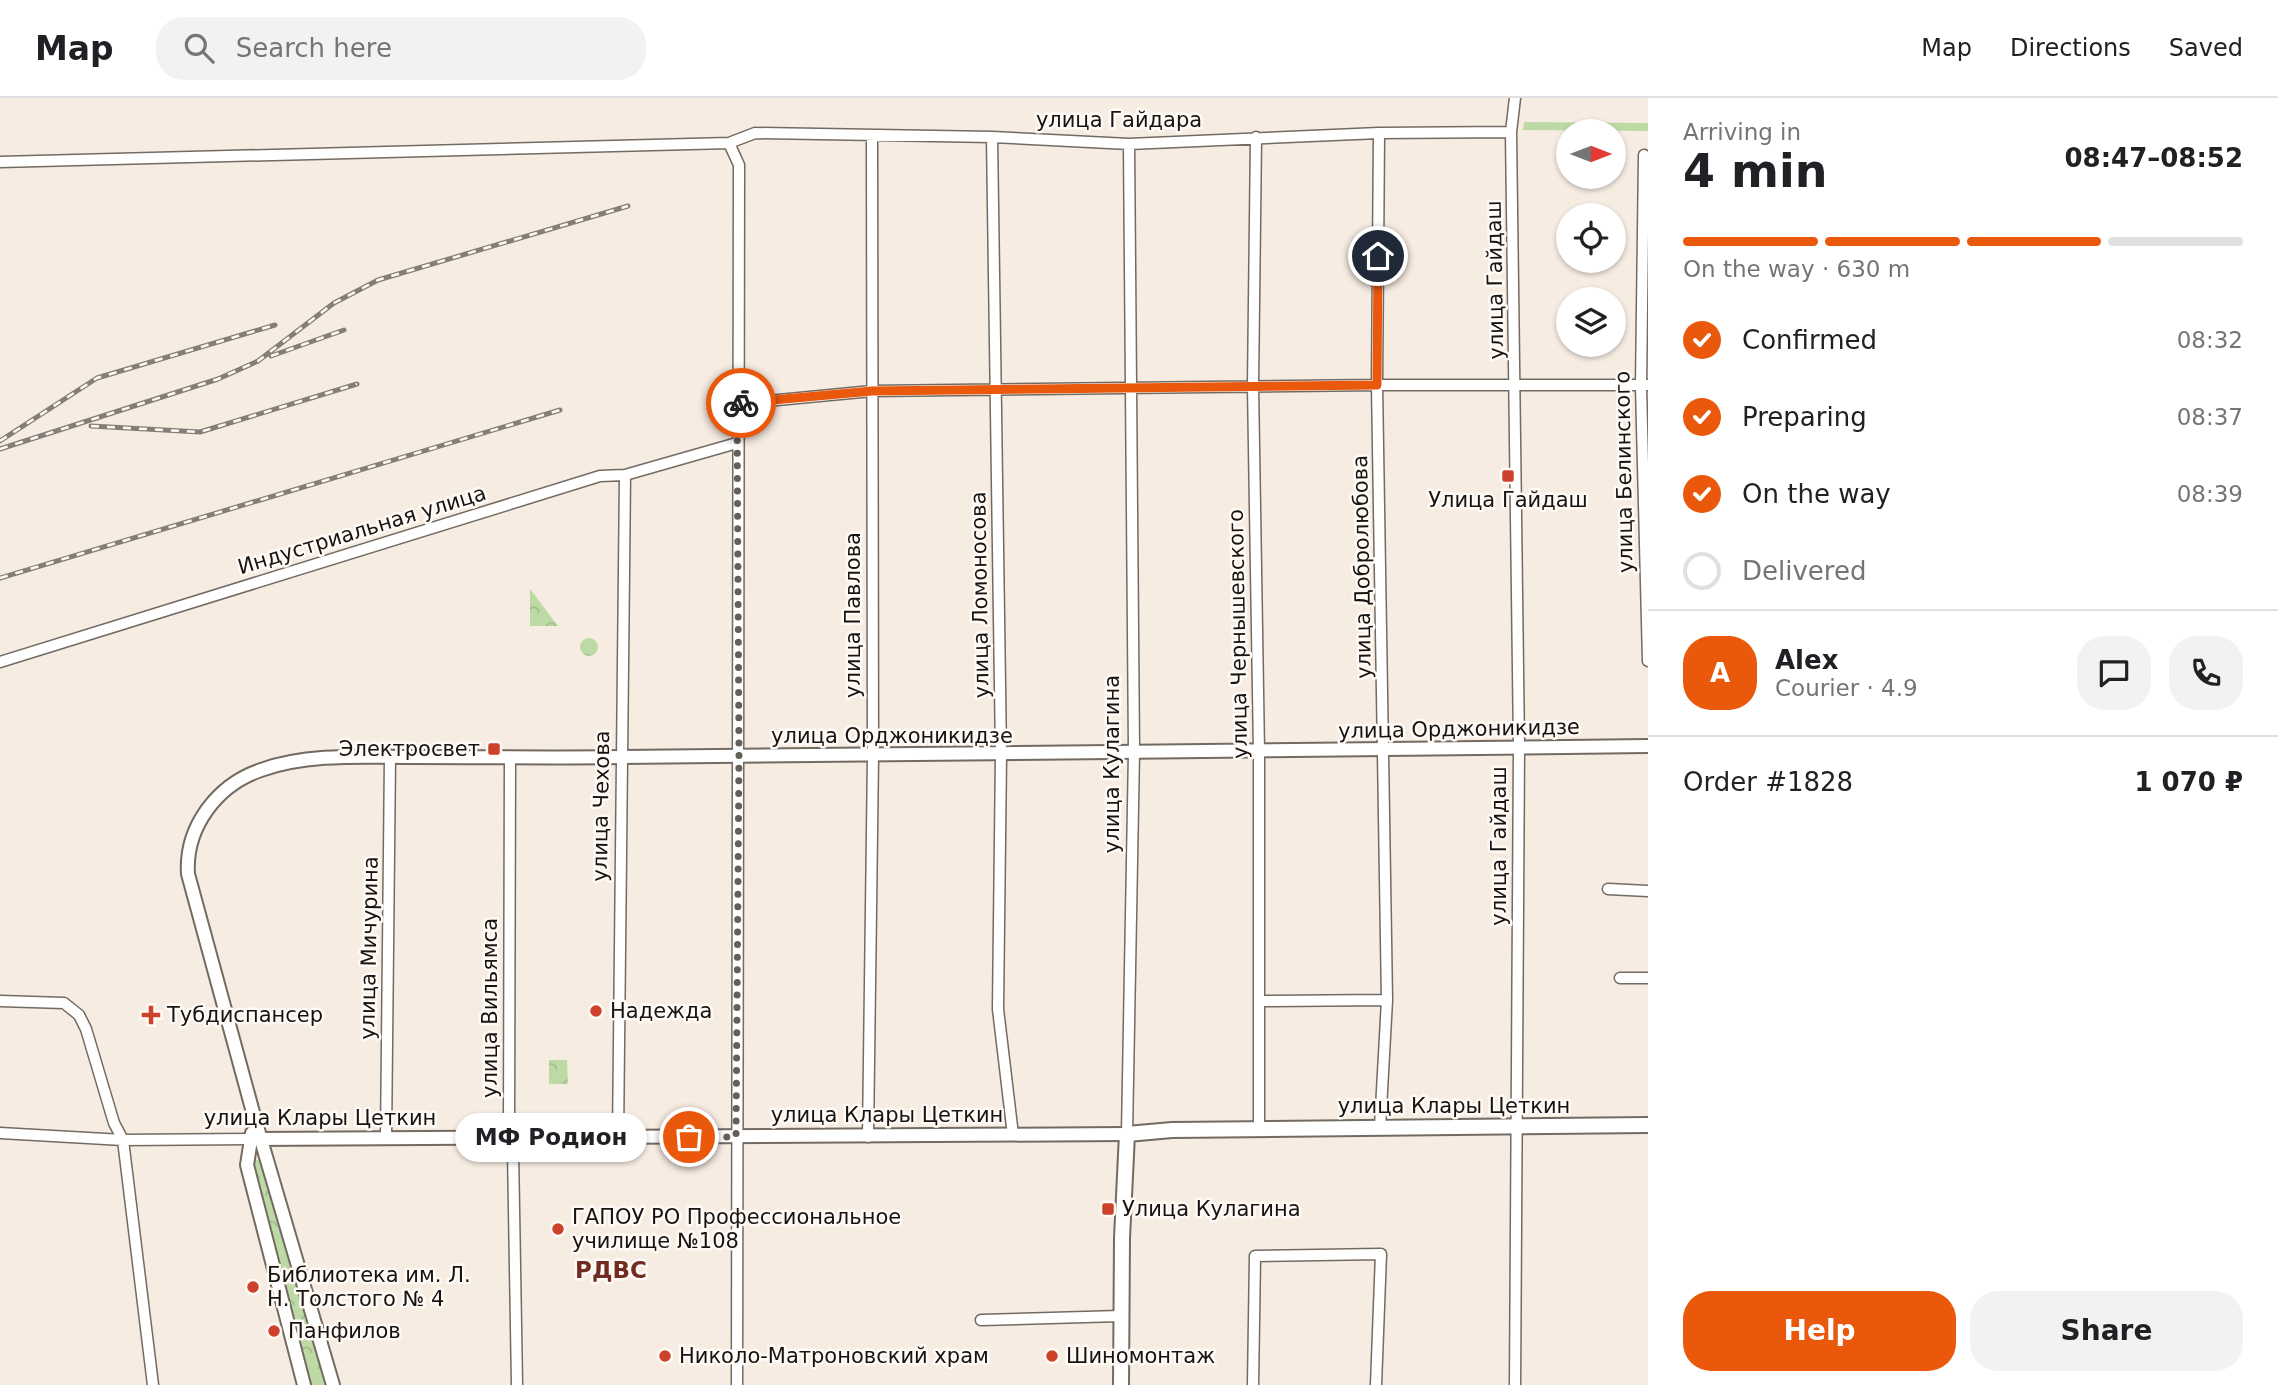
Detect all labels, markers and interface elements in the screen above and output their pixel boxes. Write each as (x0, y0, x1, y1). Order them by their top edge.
search box (156, 17, 646, 80)
text: Map (35, 29, 114, 68)
icon: search (180, 29, 218, 67)
text: Search here (236, 33, 392, 63)
text: Map (1921, 34, 1972, 62)
text: Directions (2010, 34, 2131, 62)
text: Saved (2169, 34, 2243, 62)
street label: улица Гайдара (1036, 108, 1202, 132)
north arrow (1556, 119, 1626, 189)
map controls (1556, 119, 1626, 357)
text: Arriving in (1683, 119, 1801, 145)
text: 08:47–08:52 (2064, 143, 2243, 173)
text: 4 min (1683, 144, 1827, 198)
street label: улица Гайдаш (1482, 200, 1508, 360)
button: locate (1556, 203, 1626, 273)
pin (1348, 226, 1408, 286)
icon: home (1359, 237, 1397, 275)
text: On the way · 630 m (1683, 256, 1910, 282)
button: layers (1556, 287, 1626, 357)
icon: check (1683, 321, 1721, 359)
text: Confirmed (1742, 325, 1877, 355)
text: 08:32 (2177, 327, 2243, 353)
courier (706, 368, 776, 438)
street label: улица Белинского (1610, 371, 1638, 573)
icon: bike (722, 384, 760, 422)
icon: check (1683, 398, 1721, 436)
text: Preparing (1742, 402, 1867, 432)
text: 08:37 (2177, 404, 2243, 430)
street label: улица Добролюбова (1348, 455, 1376, 679)
marker: Улица Гайдаш (1500, 468, 1516, 484)
icon: check (1683, 475, 1721, 513)
text: On the way (1742, 479, 1891, 509)
street label: Индустриальная улица (235, 481, 489, 579)
text: 08:39 (2177, 481, 2243, 507)
place label: Улица Гайдаш (1428, 488, 1588, 512)
street label: улица Ломоносова (966, 491, 994, 699)
street label: улица Чернышевского (1224, 509, 1252, 759)
street label: улица Павлова (841, 532, 865, 698)
text: Delivered (1742, 556, 1866, 586)
button: chat (2077, 636, 2151, 710)
button: phone (2169, 636, 2243, 710)
text: Alex (1775, 645, 1838, 675)
text: A (1710, 658, 1730, 688)
street label: улица Кулагина (1100, 675, 1124, 853)
text: Courier · 4.9 (1775, 675, 1918, 701)
street label: улица Орджоникидзе (1338, 715, 1580, 743)
street label: улица Орджоникидзе (771, 724, 1013, 748)
street label: улица Чехова (588, 730, 614, 882)
place label: Электросвет (339, 737, 480, 761)
marker: Электросвет (486, 741, 502, 757)
street label: улица Гайдаш (1487, 766, 1511, 926)
text: Order #1828 (1683, 767, 1853, 797)
text: 1 070 ₽ (2134, 767, 2243, 797)
street label: улица Мичурина (355, 856, 383, 1040)
street label: улица Вильямса (478, 918, 502, 1098)
place label: Надежда (610, 999, 712, 1023)
place label: Тубдиспансер (166, 1003, 323, 1027)
marker: Надежда (588, 1003, 604, 1019)
marker: Тубдиспансер (141, 1005, 161, 1025)
street label: улица Клары Цеткин (1338, 1094, 1570, 1118)
street label: улица Клары Цеткин (771, 1103, 1003, 1127)
street label: улица Клары Цеткин (204, 1106, 436, 1130)
pin (659, 1107, 719, 1167)
callout: МФ Родион (454, 1112, 647, 1162)
icon: bag (670, 1118, 708, 1156)
text: МФ Родион (475, 1124, 627, 1150)
place label: Улица Кулагина (1122, 1197, 1301, 1221)
marker: Улица Кулагина (1100, 1201, 1116, 1217)
place label: ГАПОУ РО Профессиональное училище №108 (572, 1205, 901, 1253)
marker: ГАПОУ РО Профессиональное училище №108 (550, 1221, 566, 1237)
district label: РДВС (575, 1257, 647, 1283)
place label: Библиотека им. Л. Н. Толстого № 4 (267, 1263, 471, 1311)
marker: Библиотека им. Л. Н. Толстого № 4 (245, 1279, 261, 1295)
button: Help (1683, 1291, 1956, 1371)
button: Share (1970, 1291, 2243, 1371)
place label: Панфилов (288, 1319, 401, 1343)
marker: Панфилов (266, 1323, 282, 1339)
place label: Николо-Матроновский храм (679, 1344, 989, 1368)
place label: Шиномонтаж (1066, 1344, 1215, 1368)
marker: Николо-Матроновский храм (657, 1348, 673, 1364)
marker: Шиномонтаж (1044, 1348, 1060, 1364)

